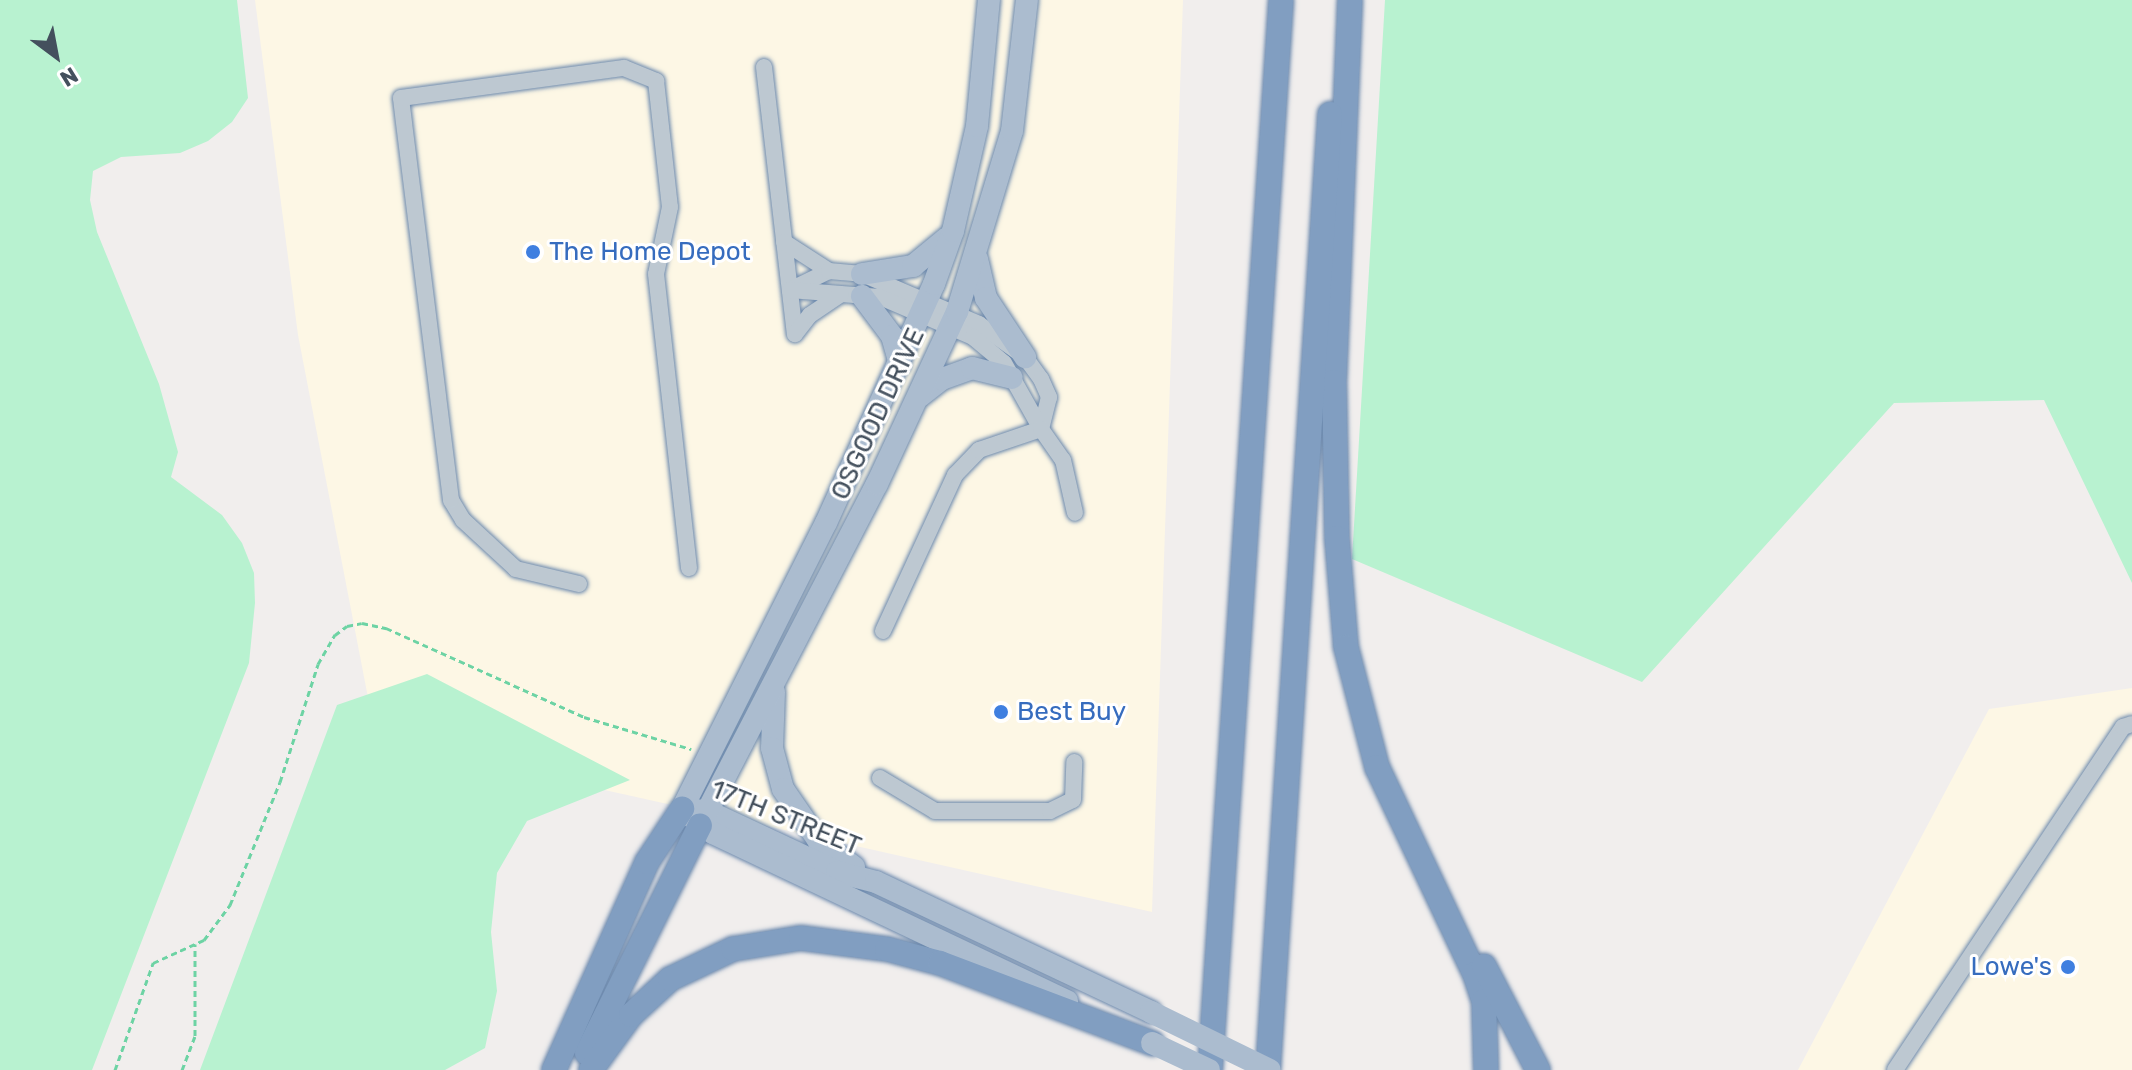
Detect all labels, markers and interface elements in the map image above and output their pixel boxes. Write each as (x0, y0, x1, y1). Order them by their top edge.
north arrow (16, 16, 96, 96)
text: N (55, 61, 83, 92)
place label: The Home Depot (549, 236, 751, 268)
marker: The Home Depot (524, 243, 542, 261)
street label: OSGOOD DRIVE (825, 323, 931, 505)
place label: Best Buy (1017, 696, 1126, 728)
marker: Best Buy (992, 703, 1010, 721)
street label: 17TH STREET (706, 774, 866, 862)
place label: Lowe's (1970, 951, 2052, 983)
marker: Lowe's (2059, 958, 2077, 976)

